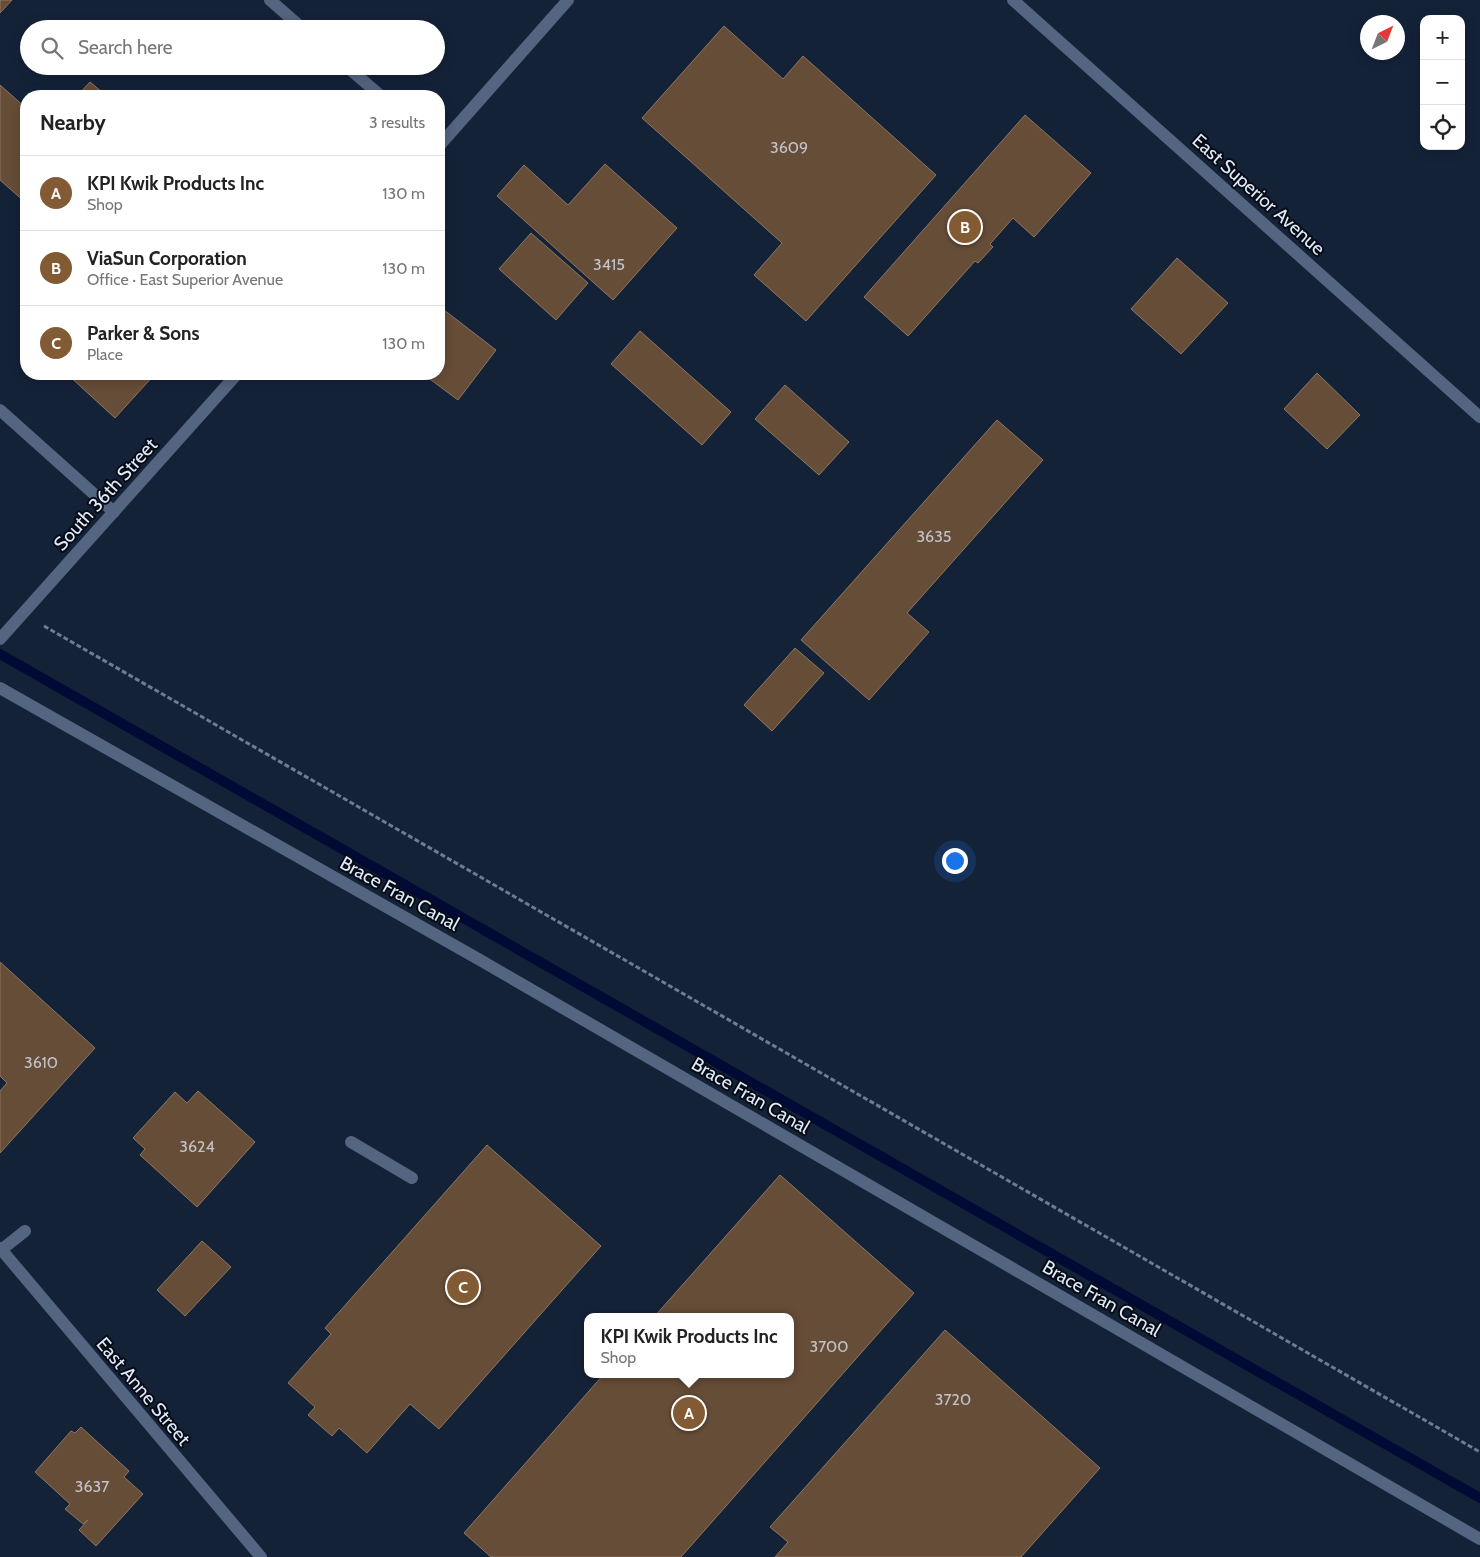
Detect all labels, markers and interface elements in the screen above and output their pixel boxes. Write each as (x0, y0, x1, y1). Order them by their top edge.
north arrow (1360, 15, 1405, 60)
map controls (1420, 15, 1465, 150)
button: + (1420, 15, 1465, 60)
search box (20, 20, 445, 75)
icon: search (38, 34, 66, 62)
text: Search here (78, 36, 172, 59)
button: − (1420, 60, 1465, 105)
button: locate (1420, 105, 1465, 150)
text: Nearby (40, 110, 106, 135)
text: 3 results (369, 113, 425, 132)
street label: East Superior Avenue (1188, 129, 1330, 260)
house number: 3609 (770, 138, 808, 157)
text: KPI Kwik Products Inc (87, 172, 264, 195)
text: A (51, 184, 61, 203)
text: 130 m (382, 184, 425, 203)
text: Shop (87, 195, 123, 214)
pin: B (949, 208, 981, 246)
text: ViaSun Corporation (87, 247, 247, 270)
house number: 3415 (593, 255, 625, 274)
text: B (51, 259, 61, 278)
text: 130 m (382, 259, 425, 278)
text: Office · East Superior Avenue (87, 270, 283, 289)
text: Parker & Sons (87, 322, 200, 345)
text: C (51, 334, 61, 353)
text: 130 m (382, 334, 425, 353)
text: Place (87, 345, 123, 364)
street label: South 36th Street (49, 433, 162, 555)
house number: 3635 (916, 527, 952, 546)
your location (942, 848, 968, 874)
street label: Brace Fran Canal (336, 851, 464, 936)
street label: Brace Fran Canal (688, 1052, 814, 1139)
house number: 3610 (24, 1053, 58, 1072)
house number: 3624 (179, 1137, 215, 1156)
street label: Brace Fran Canal (1039, 1255, 1165, 1342)
pin: C (447, 1268, 479, 1306)
popup (584, 1313, 794, 1378)
text: KPI Kwik Products Inc (600, 1325, 778, 1348)
street label: East Anne Street (92, 1333, 196, 1450)
house number: 3700 (810, 1337, 848, 1356)
text: Shop (600, 1348, 636, 1367)
house number: 3720 (935, 1390, 971, 1409)
pin: A (673, 1394, 705, 1432)
house number: 3637 (75, 1477, 109, 1496)

